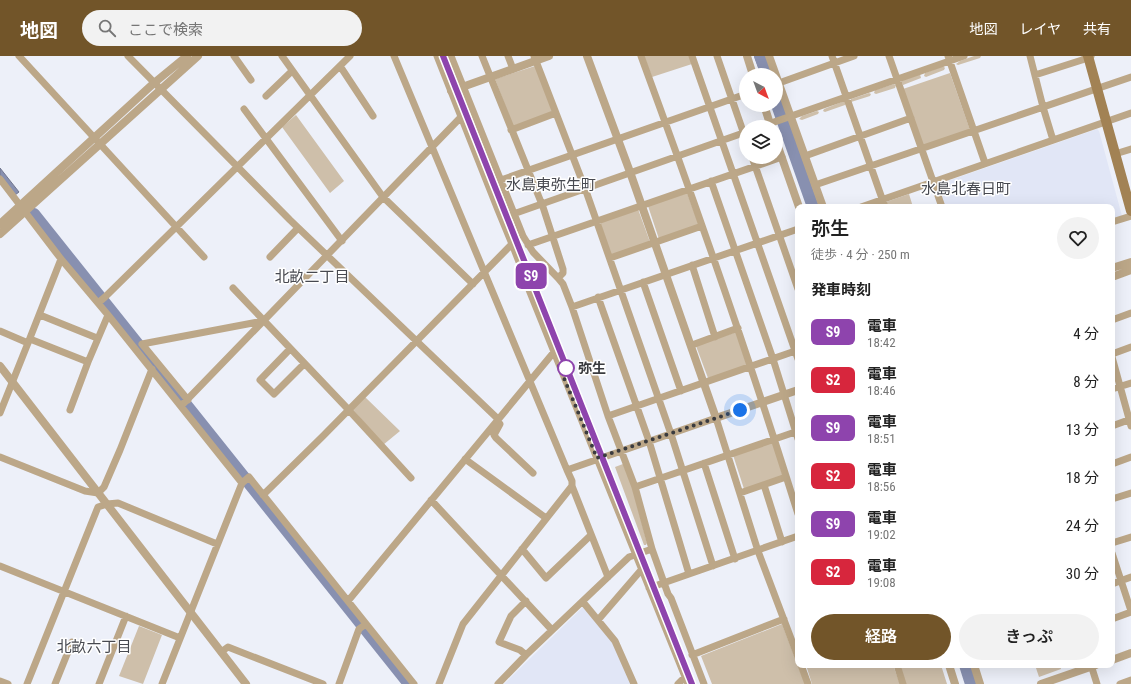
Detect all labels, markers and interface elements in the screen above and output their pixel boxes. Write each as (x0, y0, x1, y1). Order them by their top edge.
search box (82, 10, 362, 46)
icon: search (96, 17, 118, 39)
text: 地図 (20, 19, 58, 42)
text: ここで検索 (128, 21, 203, 39)
text: 地図 (969, 21, 997, 37)
text: レイヤ (1019, 21, 1061, 37)
text: 共有 (1083, 21, 1111, 37)
north arrow (739, 68, 783, 112)
map controls (739, 68, 783, 164)
button: layers (739, 120, 783, 164)
district label: 水島東弥生町 (506, 176, 596, 194)
district label: 水島北春日町 (921, 180, 1011, 198)
text: 弥生 (811, 217, 849, 240)
button: heart (1057, 217, 1099, 259)
text: 徒歩 · 4 分 · 250 m (811, 247, 910, 262)
line badge: S9 (513, 263, 549, 289)
district label: 北畝二丁目 (274, 268, 350, 286)
text: S9 (524, 268, 538, 284)
text: 発車時刻 (811, 281, 871, 299)
text: 電車 (867, 317, 897, 335)
text: S9 (826, 324, 840, 340)
text: 4 分 (1073, 325, 1099, 343)
text: 18:42 (867, 335, 896, 350)
marker: 弥生 (557, 359, 575, 377)
place label: 弥生 (578, 360, 606, 376)
text: 電車 (867, 365, 897, 383)
text: S2 (826, 372, 840, 388)
text: 8 分 (1073, 373, 1099, 391)
text: 18:46 (867, 383, 896, 398)
your location (730, 400, 750, 420)
text: 電車 (867, 413, 897, 431)
text: S9 (826, 420, 840, 436)
text: 13 分 (1066, 421, 1099, 439)
text: 18:51 (867, 431, 896, 446)
text: 電車 (867, 461, 897, 479)
text: S2 (826, 468, 840, 484)
text: 18 分 (1066, 469, 1099, 487)
text: 18:56 (867, 479, 896, 494)
text: 電車 (867, 509, 897, 527)
text: S9 (826, 516, 840, 532)
text: 24 分 (1066, 517, 1099, 535)
text: 19:02 (867, 527, 896, 542)
text: 電車 (867, 557, 897, 575)
text: S2 (826, 564, 840, 580)
text: 30 分 (1066, 565, 1099, 583)
text: 19:08 (867, 575, 896, 590)
button: 経路 (811, 614, 951, 660)
button: きっぷ (959, 614, 1099, 660)
district label: 北畝六丁目 (56, 638, 132, 656)

